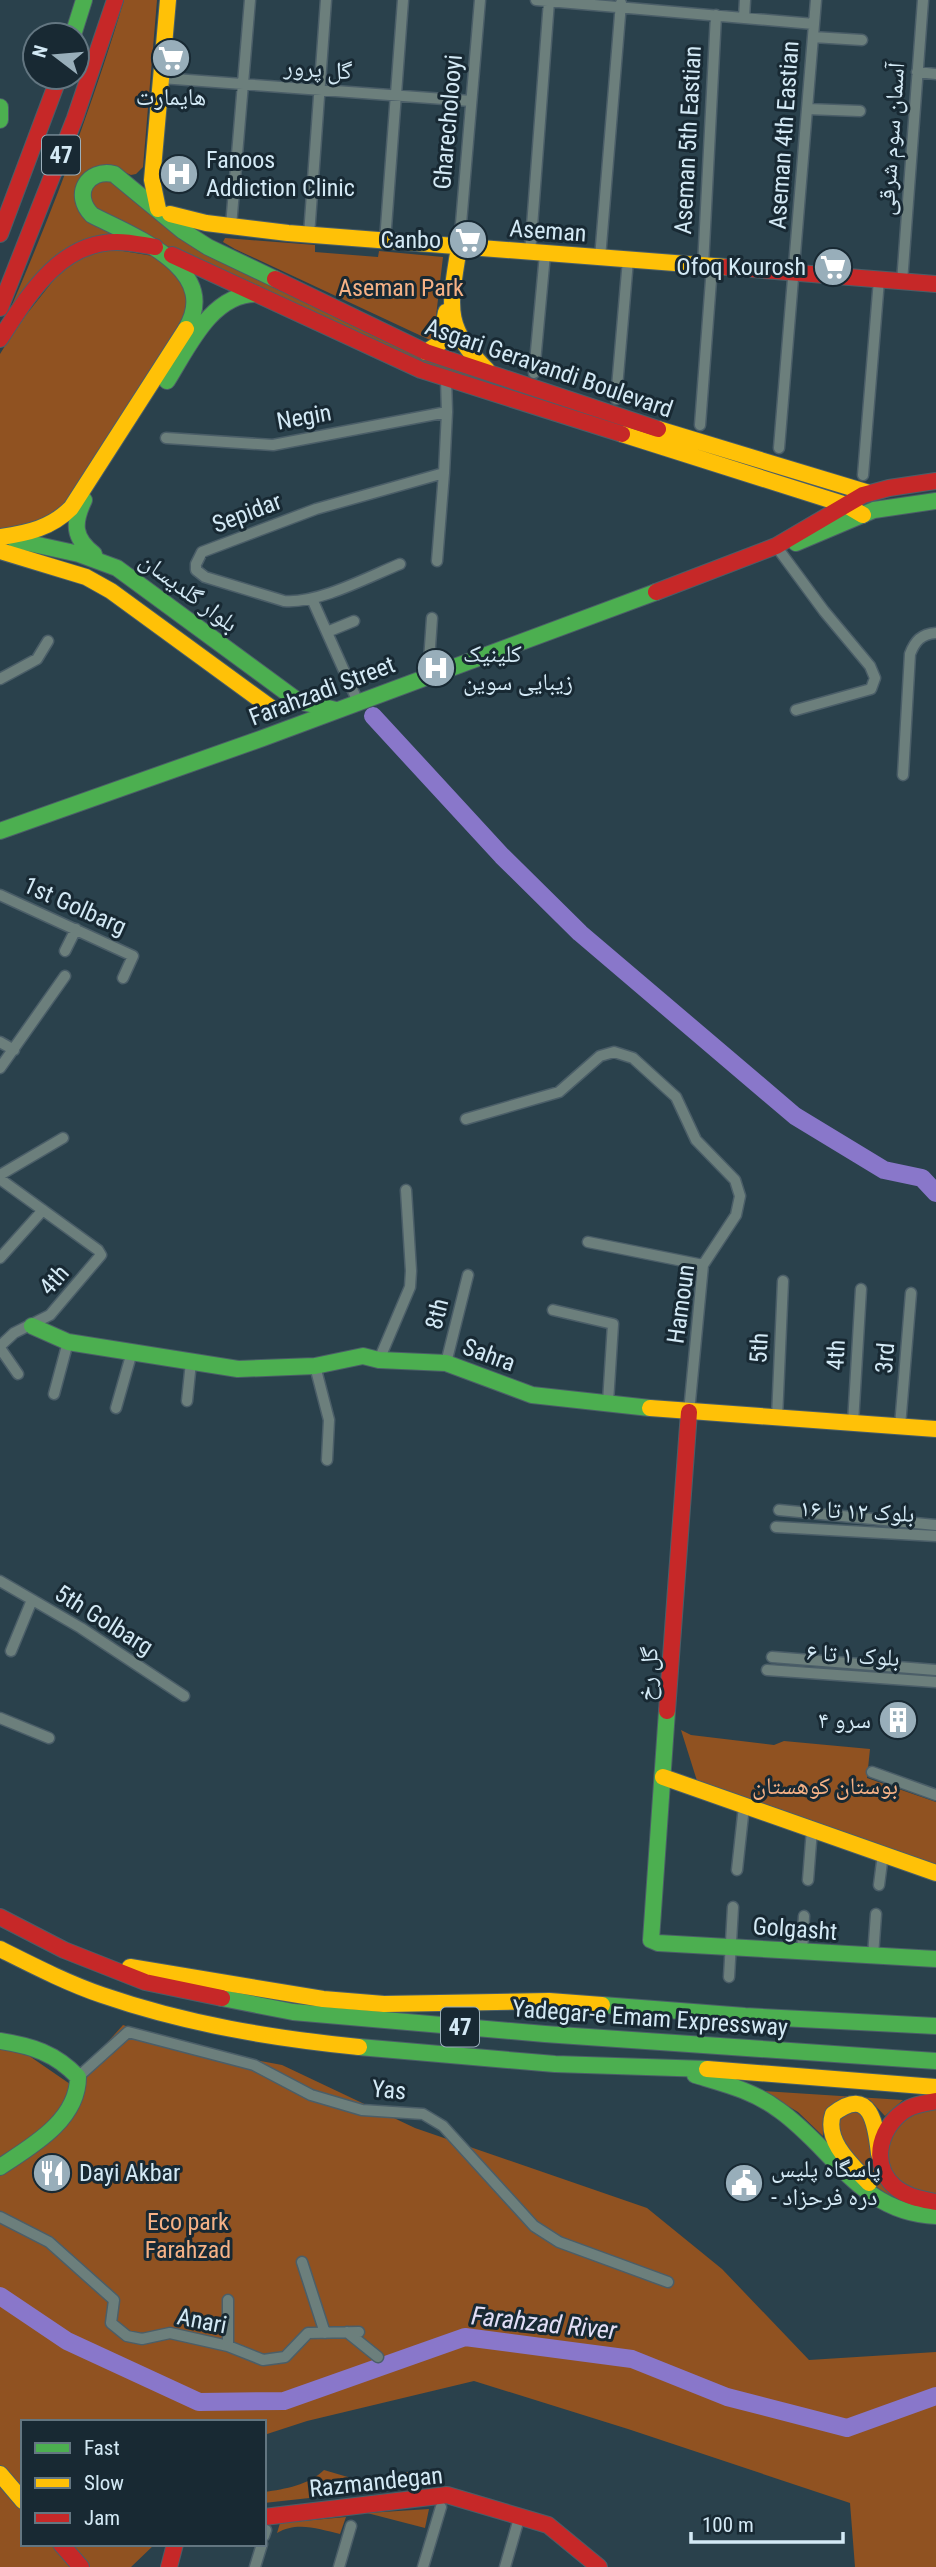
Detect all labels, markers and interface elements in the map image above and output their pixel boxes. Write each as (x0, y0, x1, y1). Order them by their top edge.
north arrow (21, 21, 91, 91)
supermarket icon: هایمارت (150, 37, 192, 79)
street label: Aseman 4th Eastian (763, 40, 805, 230)
text: N (27, 43, 53, 60)
street label: Aseman 5th Eastian (669, 45, 707, 235)
street label: گل پرور (282, 53, 353, 86)
street label: Gharecholooyi (428, 53, 468, 191)
street label: آسمان سوم شرقی (872, 61, 912, 217)
place label: هایمارت (136, 83, 206, 111)
road number: 47 (42, 136, 80, 174)
place label: Fanoos Addiction Clinic (206, 146, 355, 202)
hospital icon: Fanoos Addiction Clinic (158, 153, 200, 195)
street label: Aseman (509, 214, 587, 248)
supermarket icon: Canbo (447, 219, 489, 261)
place label: Canbo (380, 226, 441, 254)
supermarket icon: Ofoq Kourosh (812, 246, 854, 288)
place label: Ofoq Kourosh (676, 253, 806, 281)
park label: Aseman Park (338, 274, 464, 302)
street label: Asgari Geravandi Boulevard (421, 312, 677, 424)
street label: Negin (274, 398, 334, 436)
street label: Sepidar (208, 487, 286, 539)
street label: بلوار گلدیسان (134, 546, 244, 638)
place label: کلینیک زیبایی سوین (463, 640, 573, 696)
hospital icon: کلینیک زیبایی سوین (415, 647, 457, 689)
street label: Farahzadi Street (245, 650, 399, 732)
street label: 1st Golbarg (19, 871, 131, 941)
street label: 4th (33, 1259, 75, 1301)
street label: Hamoun (662, 1263, 700, 1345)
street label: 8th (420, 1296, 454, 1332)
street label: 5th (744, 1332, 774, 1364)
street label: Sahra (459, 1333, 519, 1377)
street label: 4th (821, 1339, 851, 1371)
street label: 3rd (870, 1341, 900, 1375)
street label: بلوک ۱۲ تا ۱۶ (799, 1494, 915, 1528)
street label: 5th Golbarg (50, 1579, 158, 1661)
street label: بلوک ۱ تا ۶ (805, 1638, 901, 1672)
street label: گل رخ (632, 1646, 665, 1702)
building icon: سرو ۴ (877, 1699, 919, 1741)
place label: سرو ۴ (818, 1706, 871, 1734)
park label: بوستان کوهستان (752, 1772, 898, 1800)
street label: Golgasht (752, 1912, 838, 1946)
street label: Yadegar-e Emam Expressway (511, 1994, 789, 2042)
road number: 47 (441, 2008, 479, 2046)
street label: Yas (371, 2075, 407, 2105)
restaurant icon: Dayi Akbar (31, 2152, 73, 2194)
place label: پاسگاه پلیس - دره فرحزاد (771, 2155, 881, 2211)
place label: Dayi Akbar (79, 2159, 180, 2187)
public building icon: پاسگاه پلیس - دره فرحزاد (723, 2162, 765, 2204)
park label: Eco park Farahzad (145, 2208, 231, 2264)
water label: Farahzad River (470, 2300, 620, 2346)
street label: Anari (175, 2303, 229, 2339)
legend (21, 2420, 266, 2546)
text: Fast (84, 2436, 120, 2460)
street label: Razmandegan (308, 2461, 444, 2503)
text: Slow (84, 2471, 124, 2495)
scale bar (691, 2500, 843, 2544)
text: Jam (84, 2506, 120, 2530)
text: 100 m (702, 2513, 754, 2537)

